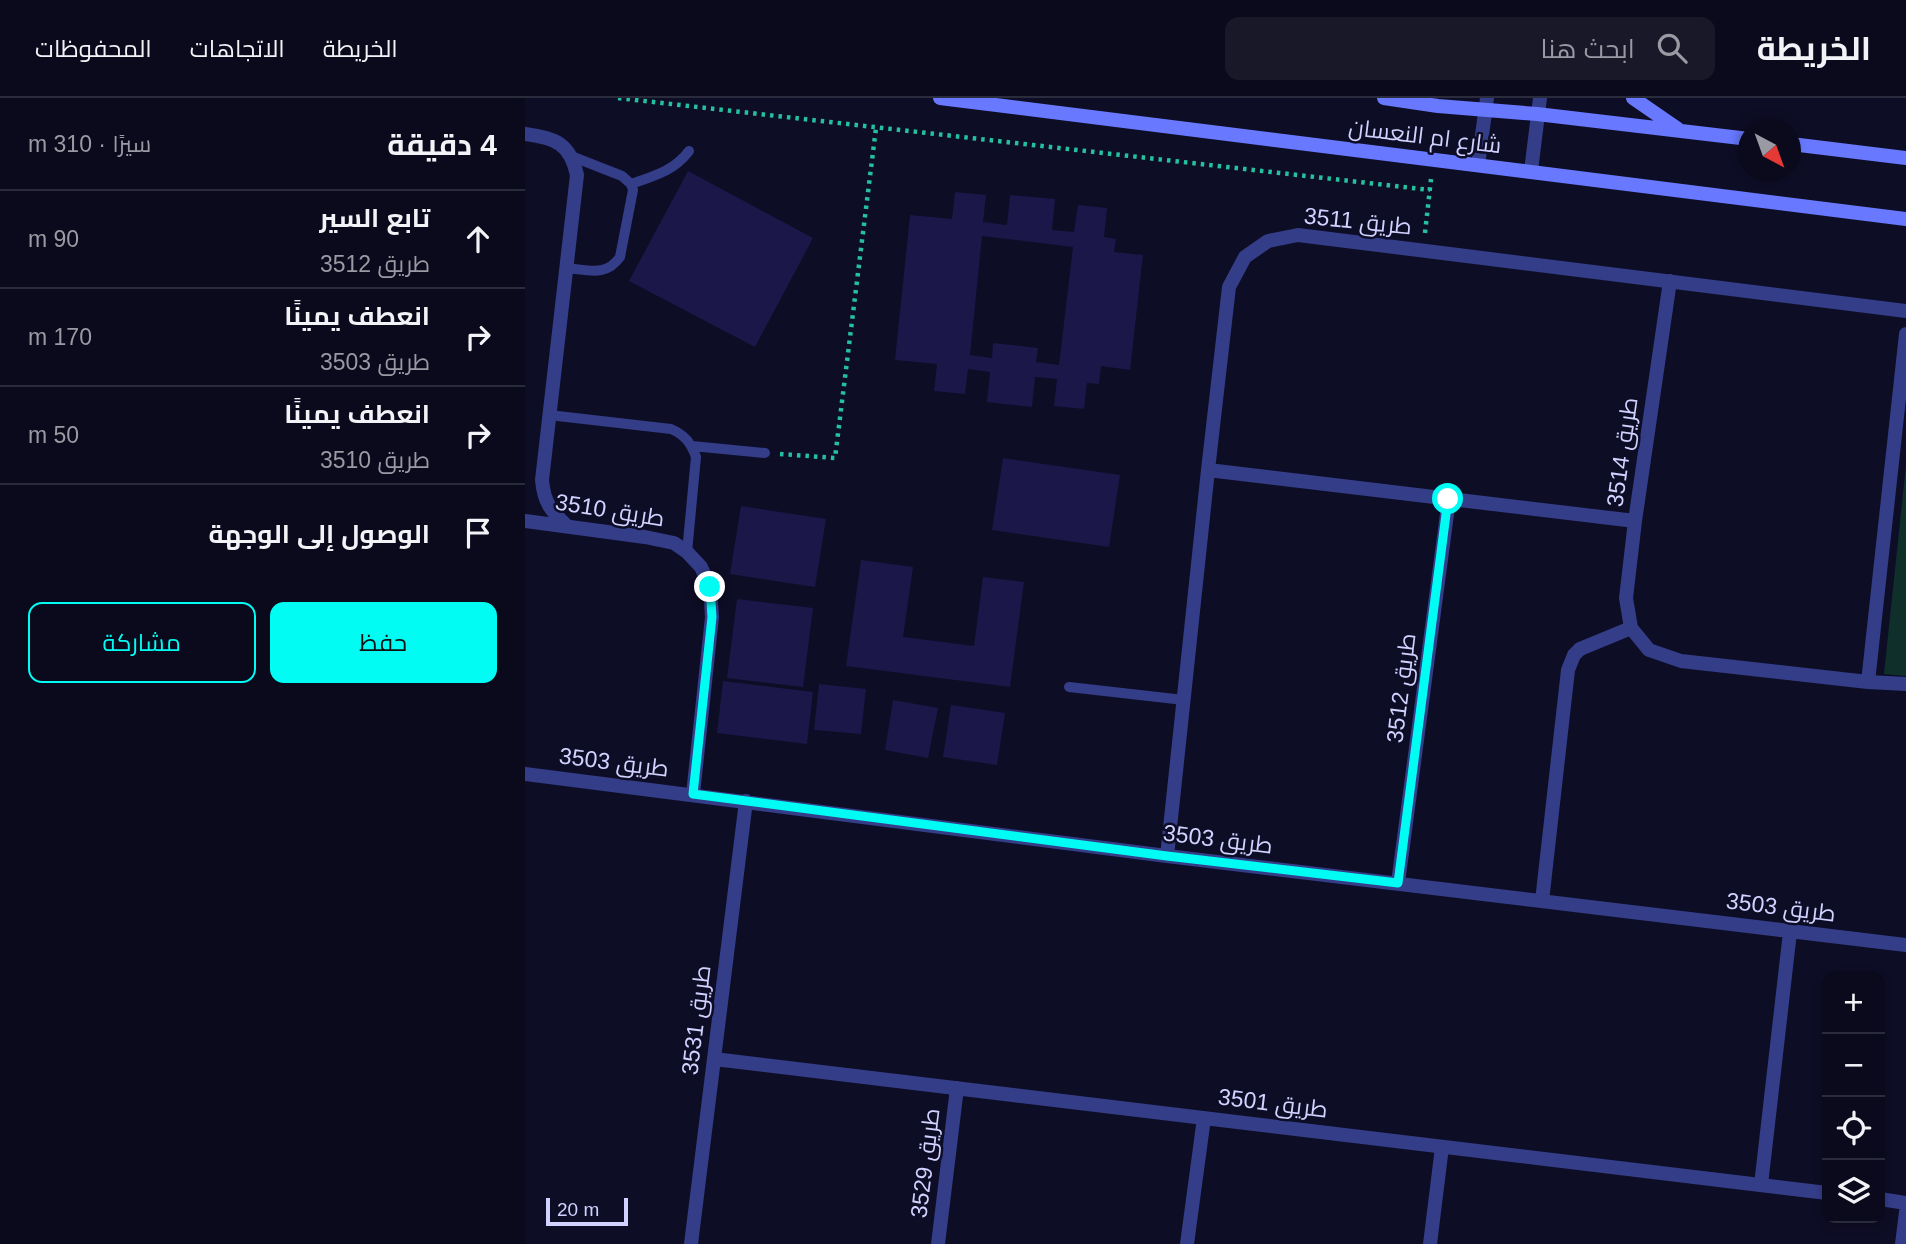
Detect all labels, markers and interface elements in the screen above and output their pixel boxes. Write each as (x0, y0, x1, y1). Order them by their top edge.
search box (1225, 17, 1715, 80)
icon: search (1653, 29, 1691, 67)
text: الخريطة (1757, 30, 1871, 67)
text: ابحث هنا (1541, 34, 1635, 64)
text: المحفوظات (35, 35, 152, 62)
text: الاتجاهات (190, 35, 285, 62)
text: الخريطة (323, 35, 398, 62)
street label: شارع ام النعسان (1347, 114, 1503, 161)
north arrow (1738, 119, 1801, 182)
text: 4 دقيقة (387, 128, 497, 161)
text: سيرًا · 310 m (28, 131, 151, 157)
street label: طريق 3511 (1303, 202, 1413, 241)
text: تابع السير (319, 203, 430, 233)
icon: ahead (459, 220, 497, 258)
text: 90 m (28, 226, 79, 252)
text: طريق 3512 (320, 251, 430, 277)
text: انعطف يمينًا (284, 301, 430, 331)
icon: right (459, 318, 497, 356)
text: 170 m (28, 324, 92, 350)
text: طريق 3503 (320, 349, 430, 375)
street label: طريق 3514 (1601, 396, 1644, 508)
text: انعطف يمينًا (284, 399, 430, 429)
icon: right (459, 416, 497, 454)
text: 50 m (28, 422, 79, 448)
text: طريق 3510 (320, 447, 430, 473)
route start (1432, 483, 1463, 514)
street label: طريق 3510 (553, 489, 666, 532)
icon: arrive (459, 514, 497, 552)
text: الوصول إلى الوجهة (208, 519, 430, 549)
route end (694, 571, 725, 602)
button: مشاركة (28, 602, 256, 683)
button: حفظ (270, 602, 497, 683)
street label: طريق 3512 (1381, 632, 1422, 744)
street label: طريق 3503 (558, 742, 670, 783)
street label: طريق 3503 (1162, 819, 1274, 860)
street label: طريق 3503 (1725, 887, 1837, 928)
street label: طريق 3531 (676, 964, 717, 1076)
map controls (1822, 971, 1885, 1223)
button: + (1822, 971, 1885, 1034)
button: − (1822, 1034, 1885, 1097)
street label: طريق 3501 (1217, 1083, 1329, 1124)
button: locate (1822, 1097, 1885, 1160)
street label: طريق 3529 (905, 1107, 946, 1219)
button: layers (1822, 1160, 1885, 1223)
scale bar (546, 1195, 628, 1227)
text: 20 m (557, 1199, 599, 1220)

